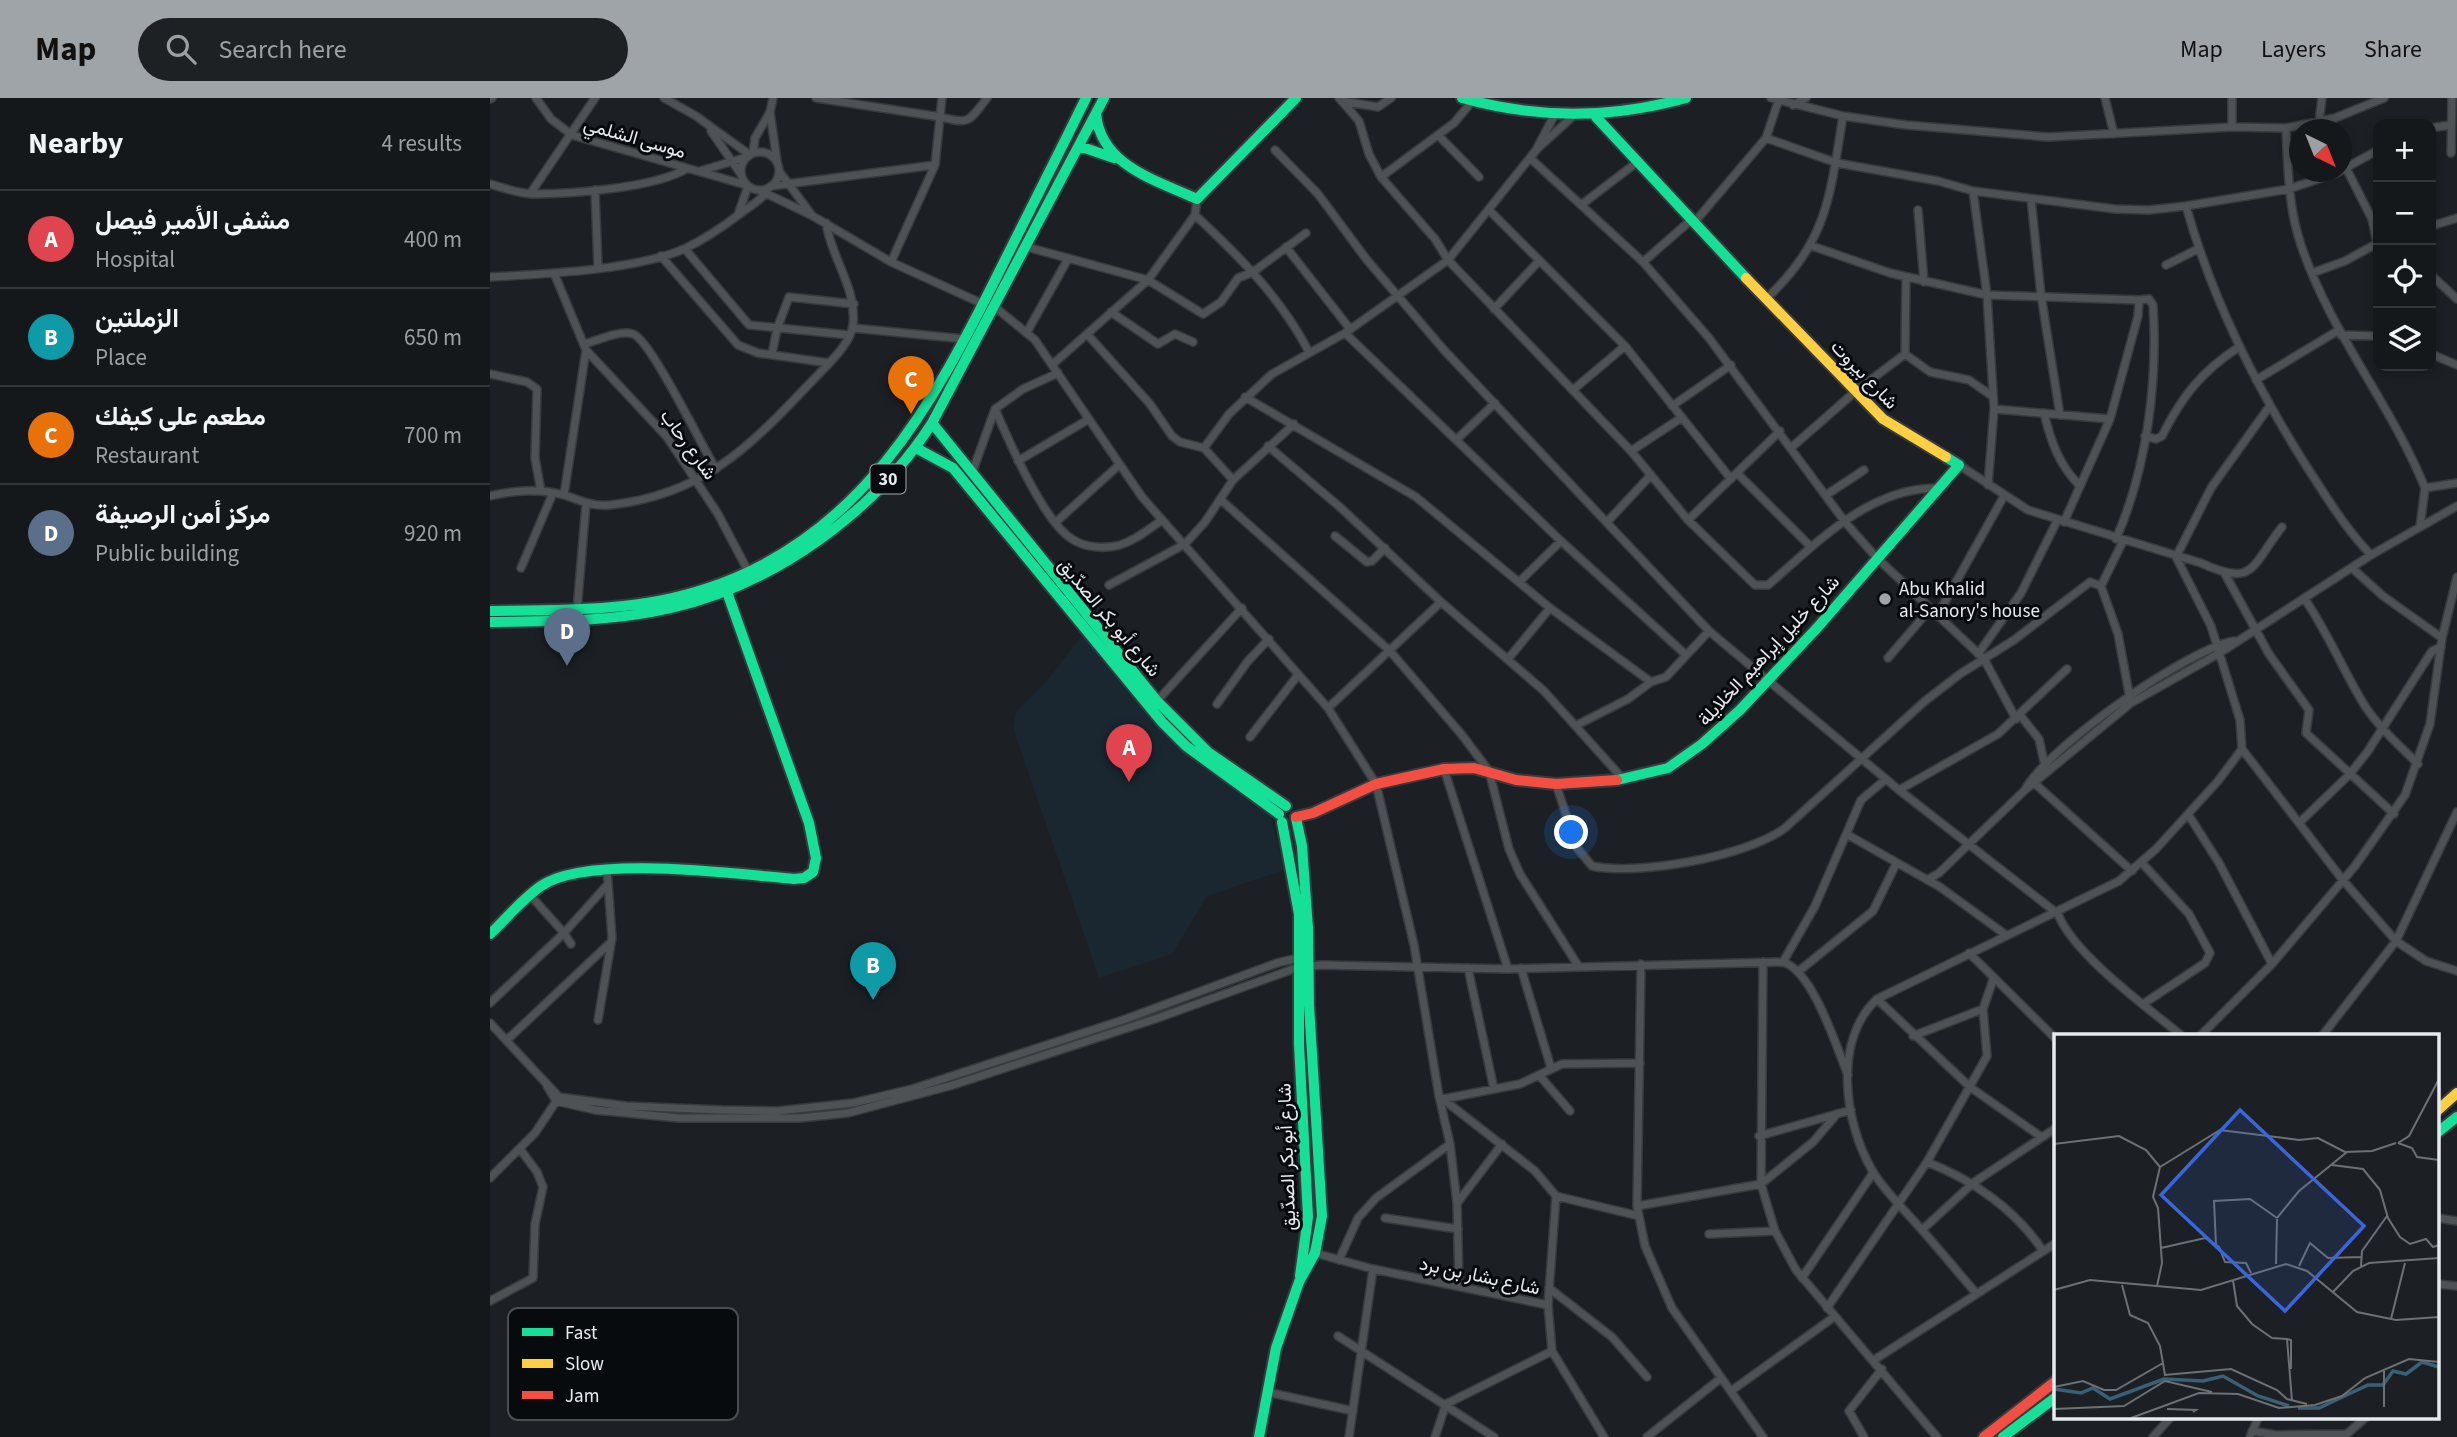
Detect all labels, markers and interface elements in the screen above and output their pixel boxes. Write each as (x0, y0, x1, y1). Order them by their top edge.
search box (138, 18, 628, 81)
text: Map (35, 26, 96, 73)
icon: search (162, 30, 200, 68)
text: Search here (218, 31, 347, 68)
text: Map (2180, 32, 2223, 67)
text: Layers (2261, 32, 2326, 67)
text: Share (2364, 32, 2422, 67)
street label: موسى الشلمي (580, 111, 689, 167)
north arrow (2289, 119, 2352, 182)
map controls (2373, 119, 2436, 371)
button: + (2373, 119, 2436, 182)
text: Nearby (28, 122, 123, 165)
text: 4 results (382, 127, 462, 160)
button: − (2373, 182, 2436, 245)
text: مشفى الأمير فيصل (95, 202, 290, 239)
text: A (44, 223, 58, 256)
text: 400 m (404, 223, 462, 256)
text: Hospital (95, 243, 175, 276)
button: locate (2373, 245, 2436, 308)
text: الزملتين (95, 300, 179, 337)
button: layers (2373, 308, 2436, 371)
text: B (44, 321, 58, 354)
text: 650 m (404, 321, 462, 354)
street label: شارع بيروت (1824, 334, 1904, 416)
text: Place (95, 341, 147, 374)
pin: C (888, 356, 934, 414)
text: مطعم على كيفك (95, 398, 266, 435)
street label: شارع رحاب (653, 404, 723, 486)
text: C (44, 419, 58, 452)
text: 700 m (404, 419, 462, 452)
text: Restaurant (95, 439, 199, 472)
road number: 30 (870, 464, 906, 494)
text: مركز أمن الرصيفة (95, 496, 270, 533)
text: D (44, 517, 58, 550)
text: 920 m (404, 517, 462, 550)
text: Public building (95, 537, 239, 570)
street label: شارع أبو بكر الصدّيق (1051, 553, 1167, 683)
street label: شارع خليل إبراهيم الخلايلة (1692, 570, 1846, 732)
place label: Abu Khalid al-Sanory's house (1899, 576, 2040, 625)
marker: Abu Khalid al-Sanory's house (1877, 591, 1893, 607)
pin: D (544, 608, 590, 666)
pin: A (1106, 724, 1152, 782)
your location (1554, 815, 1588, 849)
pin: B (850, 942, 896, 1000)
inset map (2054, 1034, 2440, 1420)
street label: شارع أبو بكر الصدّيق (1271, 1083, 1304, 1231)
street label: شارع بشار بن برد (1417, 1251, 1542, 1302)
legend (508, 1308, 738, 1420)
text: Fast (565, 1320, 598, 1347)
text: Slow (565, 1351, 604, 1378)
text: Jam (565, 1383, 599, 1410)

